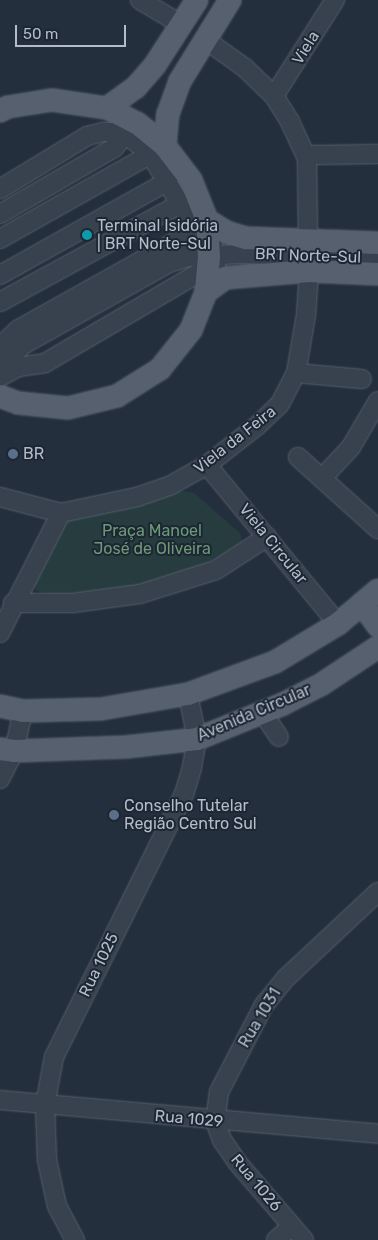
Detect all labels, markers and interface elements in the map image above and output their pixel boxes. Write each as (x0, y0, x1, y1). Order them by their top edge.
scale bar (18, 15, 129, 47)
text: 50 m (23, 25, 58, 43)
street label: Viela (288, 28, 324, 68)
place label: Terminal Isidória | BRT Norte-Sul (97, 216, 218, 254)
marker: Terminal Isidória | BRT Norte-Sul (81, 229, 93, 241)
street label: BRT Norte-Sul (254, 245, 362, 267)
street label: Viela da Feira (190, 402, 280, 478)
place label: BR (23, 444, 44, 464)
marker: BR (7, 448, 19, 460)
street label: Viela Circular (235, 500, 311, 588)
park label: Praça Manoel José de Oliveira (93, 521, 211, 559)
street label: Avenida Circular (194, 680, 314, 746)
place label: Conselho Tutelar Região Centro Sul (124, 796, 257, 834)
marker: Conselho Tutelar Região Centro Sul (108, 809, 120, 821)
street label: Rua 1025 (75, 930, 123, 1000)
street label: Rua 1031 (235, 985, 285, 1051)
street label: Rua 1029 (154, 1106, 224, 1132)
street label: Rua 1026 (226, 1150, 286, 1216)

